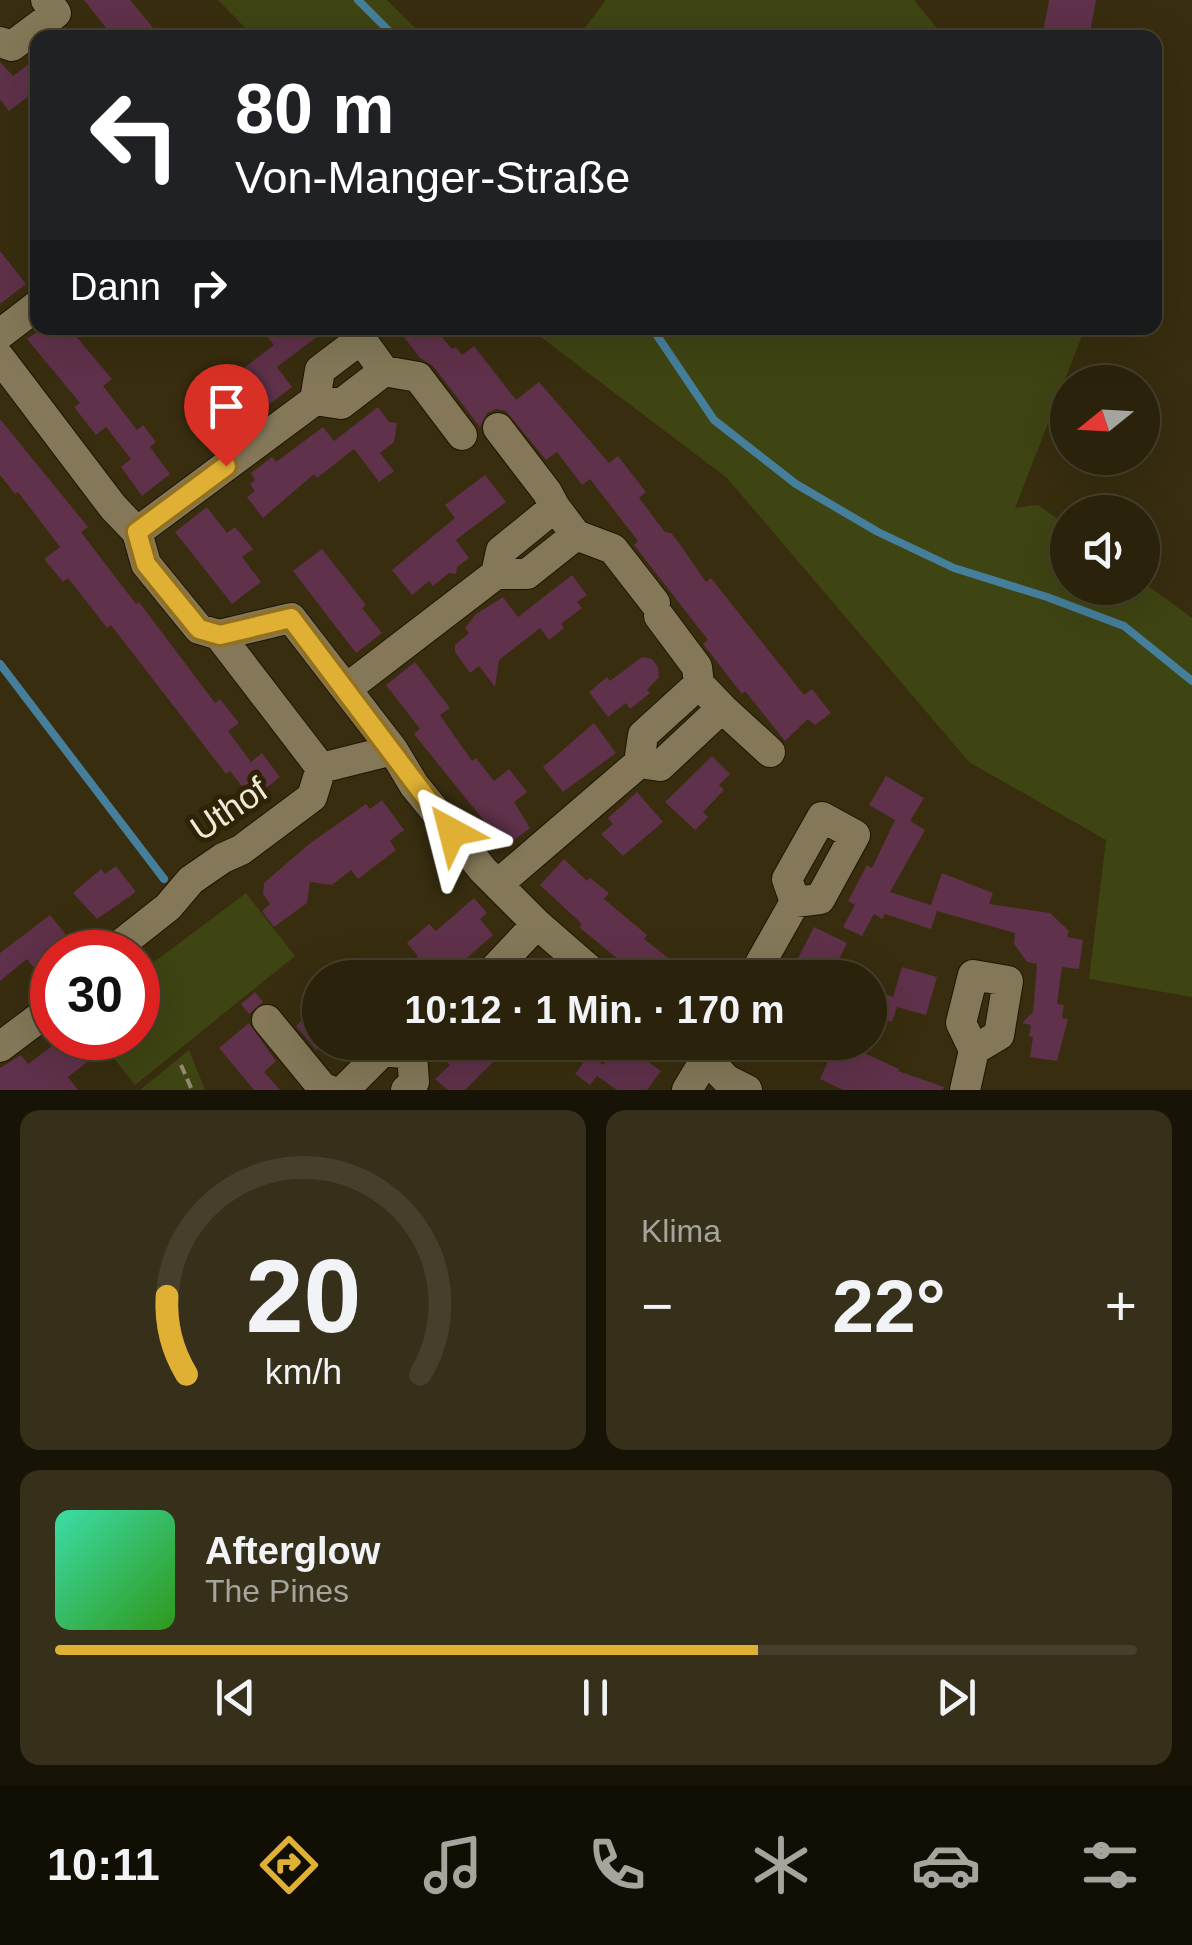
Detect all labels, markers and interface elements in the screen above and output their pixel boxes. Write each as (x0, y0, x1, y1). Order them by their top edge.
icon: left (70, 70, 200, 200)
text: 80 m (235, 70, 395, 148)
text: Von-Manger-Straße (235, 152, 630, 203)
icon: right (181, 260, 236, 315)
text: Dann (70, 266, 161, 308)
pin (184, 364, 269, 467)
north arrow (1050, 365, 1160, 475)
map controls (1050, 365, 1160, 605)
icon: arrive (199, 379, 254, 434)
button: sound (1050, 495, 1160, 605)
street label: Uthof (183, 769, 275, 848)
position arrow (400, 780, 504, 884)
speed limit sign: 30 (30, 930, 160, 1060)
text: 10:12 · 1 Min. · 170 m (404, 989, 785, 1031)
text: Klima (641, 1213, 721, 1249)
text: 20 (245, 1238, 361, 1354)
text: 22° (832, 1264, 946, 1348)
text: − (641, 1275, 673, 1337)
text: + (1105, 1275, 1137, 1337)
text: km/h (264, 1352, 342, 1392)
text: Afterglow (205, 1530, 380, 1572)
text: The Pines (205, 1573, 349, 1609)
icon: previous (208, 1670, 263, 1725)
icon: pause (568, 1670, 623, 1725)
icon: next (929, 1670, 984, 1725)
icon: directions (254, 1830, 324, 1900)
icon: music (418, 1830, 488, 1900)
icon: phone (582, 1830, 652, 1900)
icon: climate (746, 1830, 816, 1900)
icon: car (911, 1830, 981, 1900)
icon: filters (1075, 1830, 1145, 1900)
text: 10:11 (47, 1839, 160, 1890)

